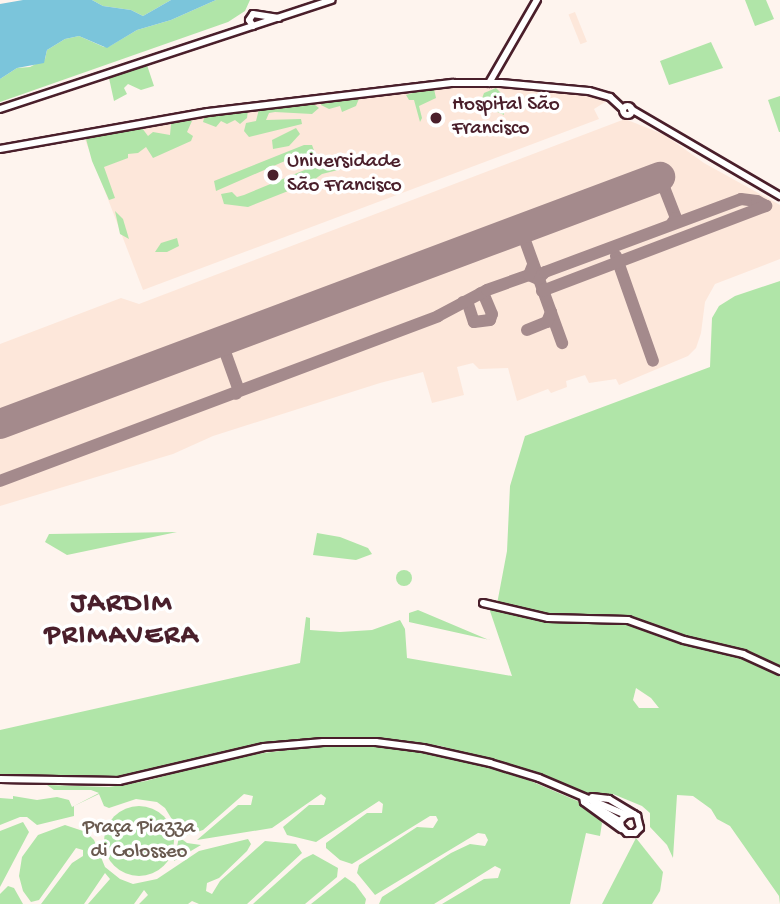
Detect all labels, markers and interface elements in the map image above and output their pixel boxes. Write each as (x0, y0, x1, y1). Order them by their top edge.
place label: Hospital São Francisco (452, 93, 560, 143)
marker: Hospital São Francisco (426, 108, 446, 128)
place label: Universidade São Francisco (287, 150, 402, 200)
marker: Universidade São Francisco (265, 167, 281, 183)
district label: JARDIM PRIMAVERA (46, 588, 198, 654)
park label: Praça Piazza di Colosseo (83, 816, 195, 866)

